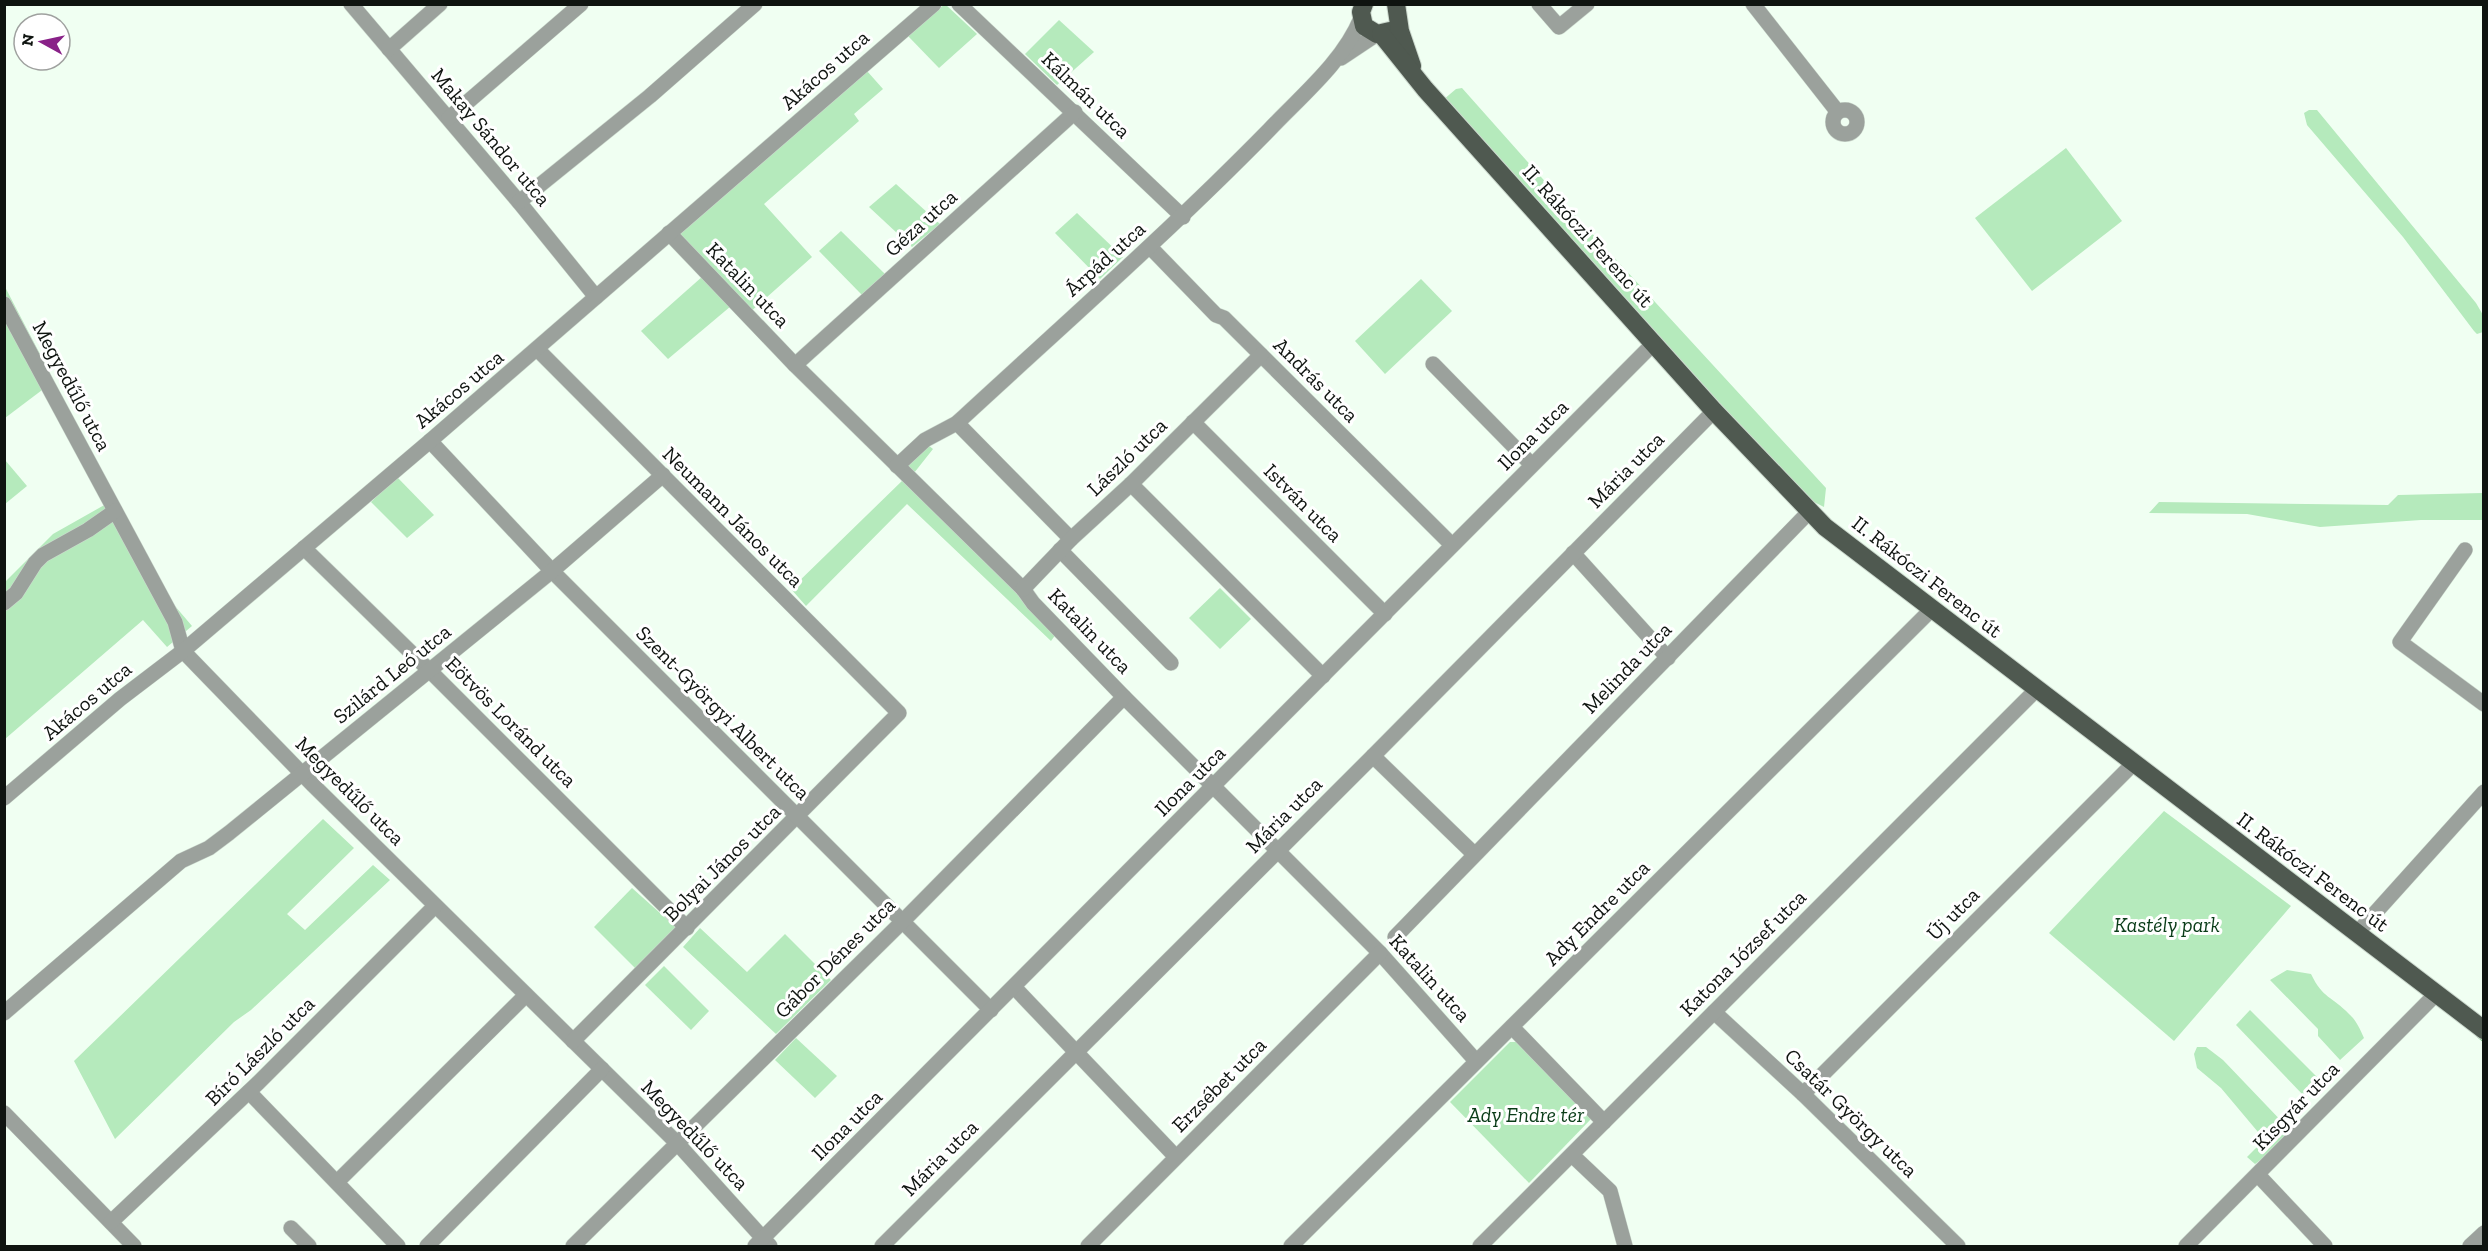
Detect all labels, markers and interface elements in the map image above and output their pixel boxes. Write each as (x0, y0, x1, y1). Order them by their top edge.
north arrow (12, 12, 72, 72)
street label: Akácos utca (776, 25, 874, 115)
text: N (17, 33, 38, 47)
street label: Kálmán utca (1037, 46, 1136, 143)
street label: Makay Sándor utca (426, 63, 556, 211)
street label: II. Rákóczi Ferenc út (1518, 159, 1659, 312)
street label: Géza utca (879, 184, 962, 262)
street label: Árpád utca (1059, 216, 1150, 301)
street label: Katalin utca (701, 237, 795, 333)
street label: Megyedűlő utca (28, 316, 117, 455)
street label: András utca (1269, 332, 1364, 427)
street label: Akácos utca (409, 344, 508, 433)
street label: Ilona utca (1492, 394, 1573, 475)
street label: László utca (1082, 413, 1172, 501)
street label: Mária utca (1582, 426, 1669, 513)
street label: Neumann János utca (658, 441, 809, 592)
street label: István utca (1259, 458, 1348, 547)
street label: II. Rákóczi Ferenc út (1847, 510, 2007, 643)
street label: Katalin utca (1043, 583, 1137, 679)
street label: Melinda utca (1577, 617, 1676, 719)
street label: Szilárd Leó utca (328, 619, 455, 729)
street label: Szent-Györgyi Albert utca (631, 620, 816, 805)
street label: Eötvös Loránd utca (441, 651, 582, 792)
street label: Akácos utca (37, 656, 136, 745)
street label: Megyedűlő utca (291, 731, 410, 850)
street label: Ilona utca (1149, 740, 1230, 821)
street label: Mária utca (1240, 771, 1327, 858)
street label: Bolyai János utca (658, 799, 785, 926)
street label: II. Rákóczi Ferenc út (2233, 806, 2394, 937)
street label: Ady Endre utca (1539, 855, 1654, 970)
street label: Új utca (1921, 882, 1985, 946)
street label: Katona József utca (1674, 884, 1811, 1021)
street label: Gábor Dénes utca (769, 892, 900, 1023)
park label: Kastély park (2114, 912, 2220, 937)
street label: Katalin utca (1385, 929, 1476, 1027)
street label: Bíró László utca (200, 991, 319, 1110)
street label: Erzsébet utca (1166, 1032, 1271, 1137)
street label: Csatár György utca (1780, 1043, 1923, 1182)
street label: Kisgyár utca (2247, 1056, 2344, 1155)
street label: Megyedűlő utca (636, 1074, 754, 1195)
street label: Ilona utca (806, 1084, 887, 1165)
park label: Ady Endre tér (1467, 1102, 1585, 1127)
street label: Mária utca (896, 1114, 983, 1201)

